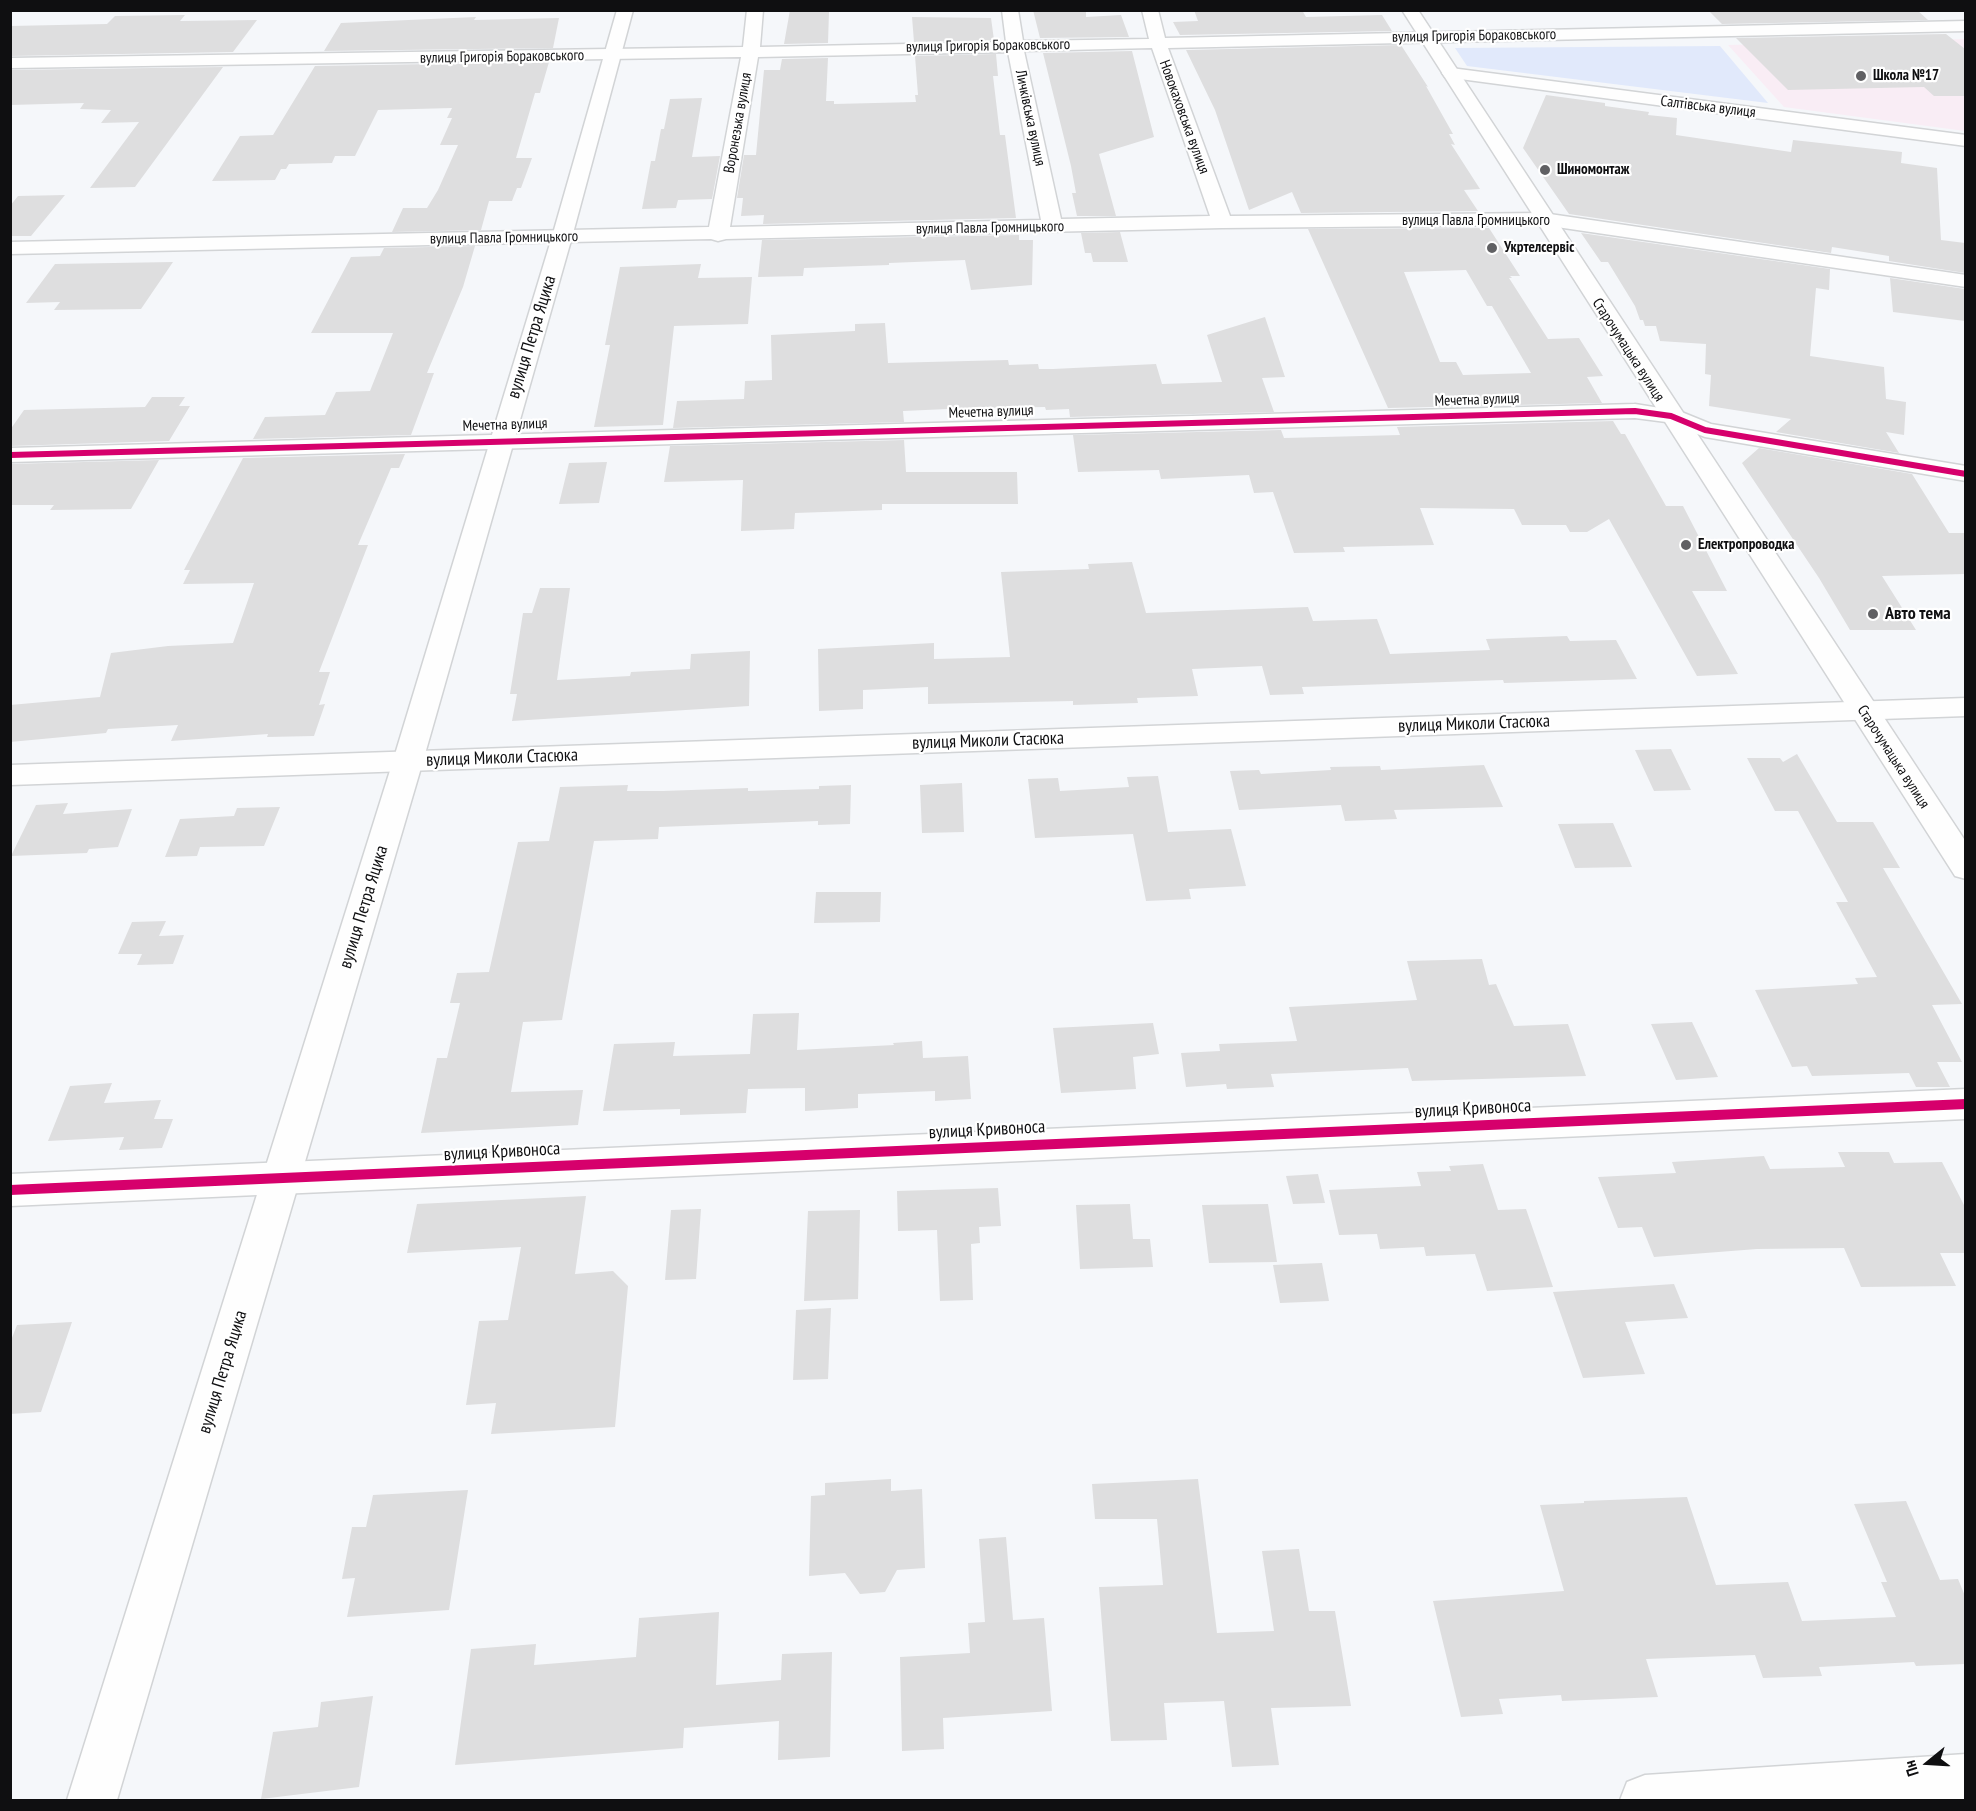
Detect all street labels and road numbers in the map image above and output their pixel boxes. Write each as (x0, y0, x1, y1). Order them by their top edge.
street label: вулиця Григорія Бораковського (1392, 26, 1556, 46)
street label: вулиця Григорія Бораковського (906, 36, 1070, 56)
street label: вулиця Григорія Бораковського (420, 47, 584, 67)
street label: Новокаховська вулиця (1155, 58, 1213, 176)
street label: Личківська вулиця (1011, 68, 1049, 168)
street label: Воронезька вулиця (720, 71, 756, 175)
street label: Салтівська вулиця (1659, 92, 1757, 122)
street label: вулиця Павла Громницького (1402, 212, 1550, 230)
street label: вулиця Павла Громницького (916, 218, 1064, 238)
street label: вулиця Павла Громницького (430, 228, 578, 248)
street label: вулиця Петра Яцика (503, 273, 561, 401)
street label: Старочумацька вулиця (1588, 295, 1668, 405)
street label: Мечетна вулиця (1434, 390, 1520, 410)
street label: Мечетна вулиця (948, 402, 1034, 422)
street label: Мечетна вулиця (462, 415, 548, 435)
street label: Старочумацька вулиця (1853, 702, 1933, 812)
street label: вулиця Миколи Стасюка (1398, 711, 1550, 737)
street label: вулиця Миколи Стасюка (912, 728, 1064, 754)
street label: вулиця Миколи Стасюка (426, 745, 578, 771)
street label: вулиця Петра Яцика (335, 843, 393, 971)
street label: вулиця Кривоноса (1414, 1095, 1532, 1123)
street label: вулиця Кривоноса (928, 1116, 1046, 1144)
street label: вулиця Кривоноса (443, 1138, 561, 1166)
street label: вулиця Петра Яцика (194, 1308, 252, 1436)

